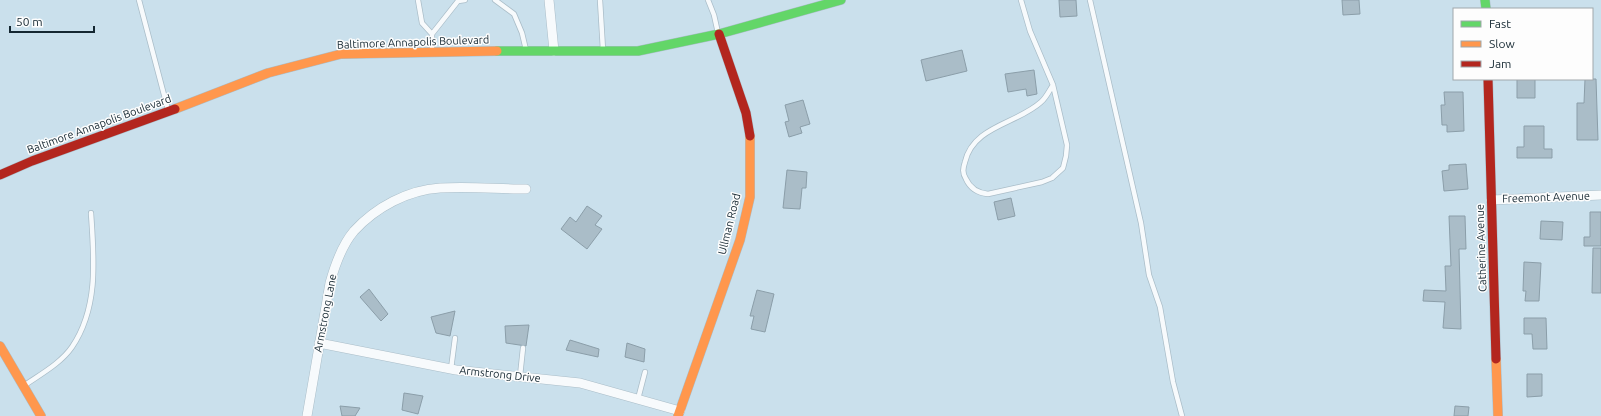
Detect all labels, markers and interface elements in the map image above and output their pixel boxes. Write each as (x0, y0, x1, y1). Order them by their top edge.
scale bar (10, 8, 94, 34)
legend (1453, 8, 1593, 80)
text: 50 m (16, 15, 43, 28)
text: Fast (1489, 17, 1511, 30)
street label: Baltimore Annapolis Boulevard (337, 33, 489, 51)
text: Slow (1489, 37, 1515, 50)
text: Jam (1489, 57, 1511, 70)
street label: Baltimore Annapolis Boulevard (25, 92, 173, 156)
street label: Freemont Avenue (1502, 189, 1590, 205)
street label: Ullman Road (716, 192, 742, 256)
street label: Catherine Avenue (1473, 204, 1489, 292)
street label: Armstrong Lane (312, 273, 338, 353)
street label: Armstrong Drive (459, 364, 541, 384)

